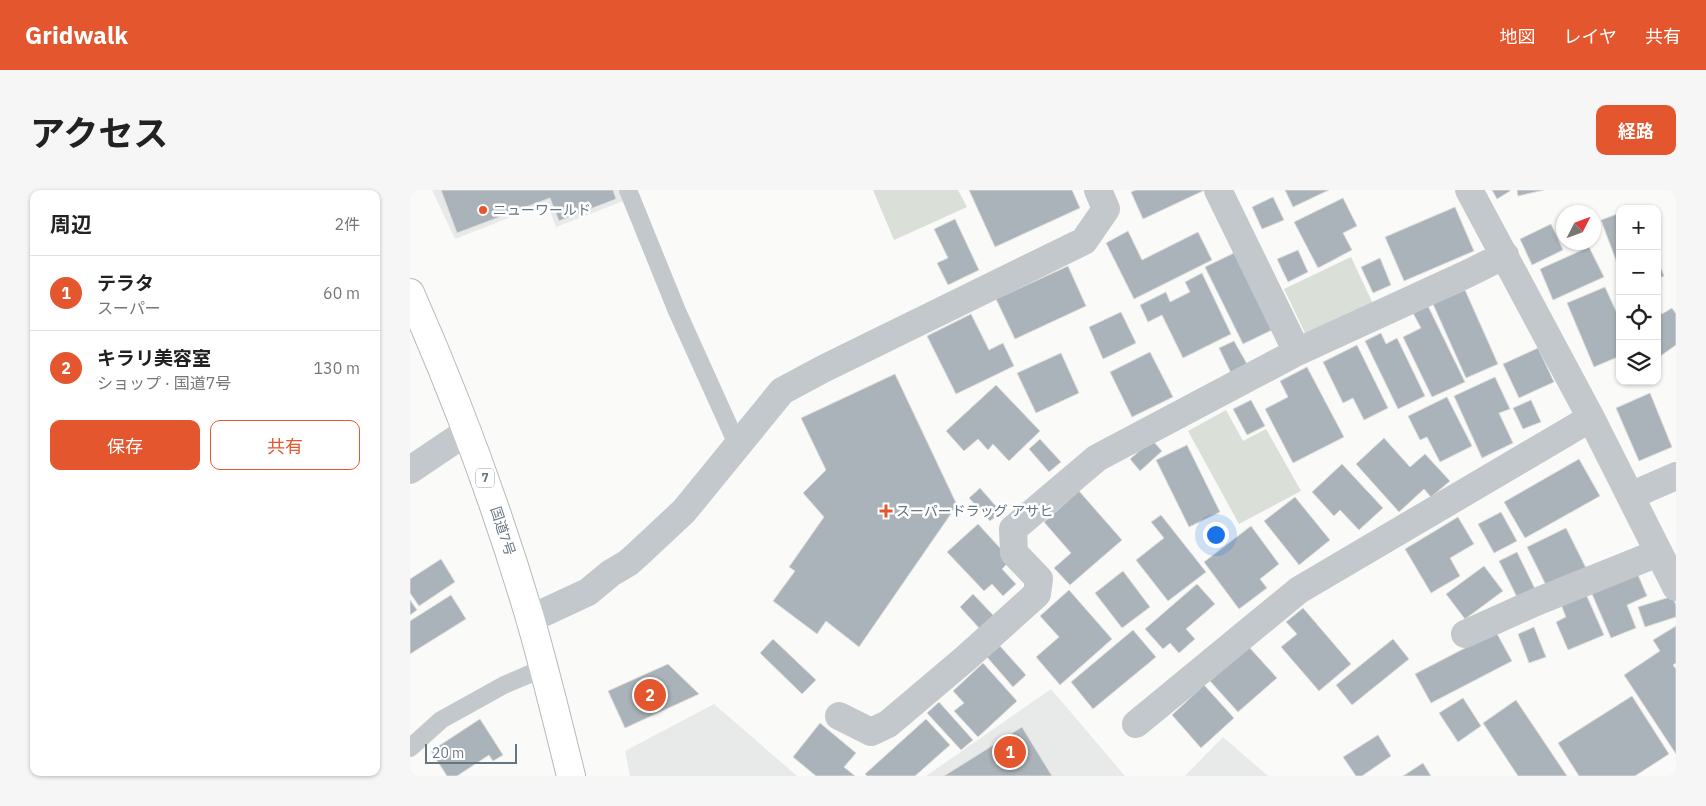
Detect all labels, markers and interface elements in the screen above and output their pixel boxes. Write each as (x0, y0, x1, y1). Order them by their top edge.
text: Gridwalk (25, 19, 128, 51)
text: 地図 (1500, 25, 1536, 48)
text: レイヤ (1564, 25, 1617, 48)
text: 共有 (1645, 25, 1681, 48)
button: 経路 (1596, 105, 1676, 155)
text: アクセス (30, 110, 168, 156)
place label: ニューワールド (493, 201, 591, 219)
marker: ニューワールド (477, 204, 489, 216)
north arrow (1556, 205, 1601, 250)
map controls (1616, 205, 1661, 385)
button: + (1616, 205, 1661, 250)
text: 周辺 (50, 210, 92, 238)
text: 2件 (334, 214, 360, 234)
button: − (1616, 250, 1661, 295)
text: テラタ (97, 271, 154, 295)
text: 1 (61, 283, 71, 303)
text: 60 m (323, 283, 360, 303)
button: locate (1616, 295, 1661, 340)
text: スーパー (97, 298, 161, 318)
button: layers (1616, 340, 1661, 385)
text: キラリ美容室 (97, 346, 211, 370)
text: 2 (61, 358, 71, 378)
text: 130 m (313, 358, 360, 378)
text: ショップ · 国道7号 (97, 373, 231, 393)
button: 保存 (50, 420, 200, 470)
button: 共有 (210, 420, 360, 470)
road number: 7 (476, 468, 494, 488)
place label: スーパードラッグ アサヒ (896, 502, 1053, 520)
street label: 国道7号 (487, 504, 519, 558)
marker: スーパードラッグ アサヒ (880, 505, 892, 517)
your location (1203, 522, 1229, 548)
pin: 2 (634, 676, 666, 714)
pin: 1 (994, 733, 1026, 771)
scale bar (425, 741, 518, 764)
text: 20 m (432, 744, 464, 762)

